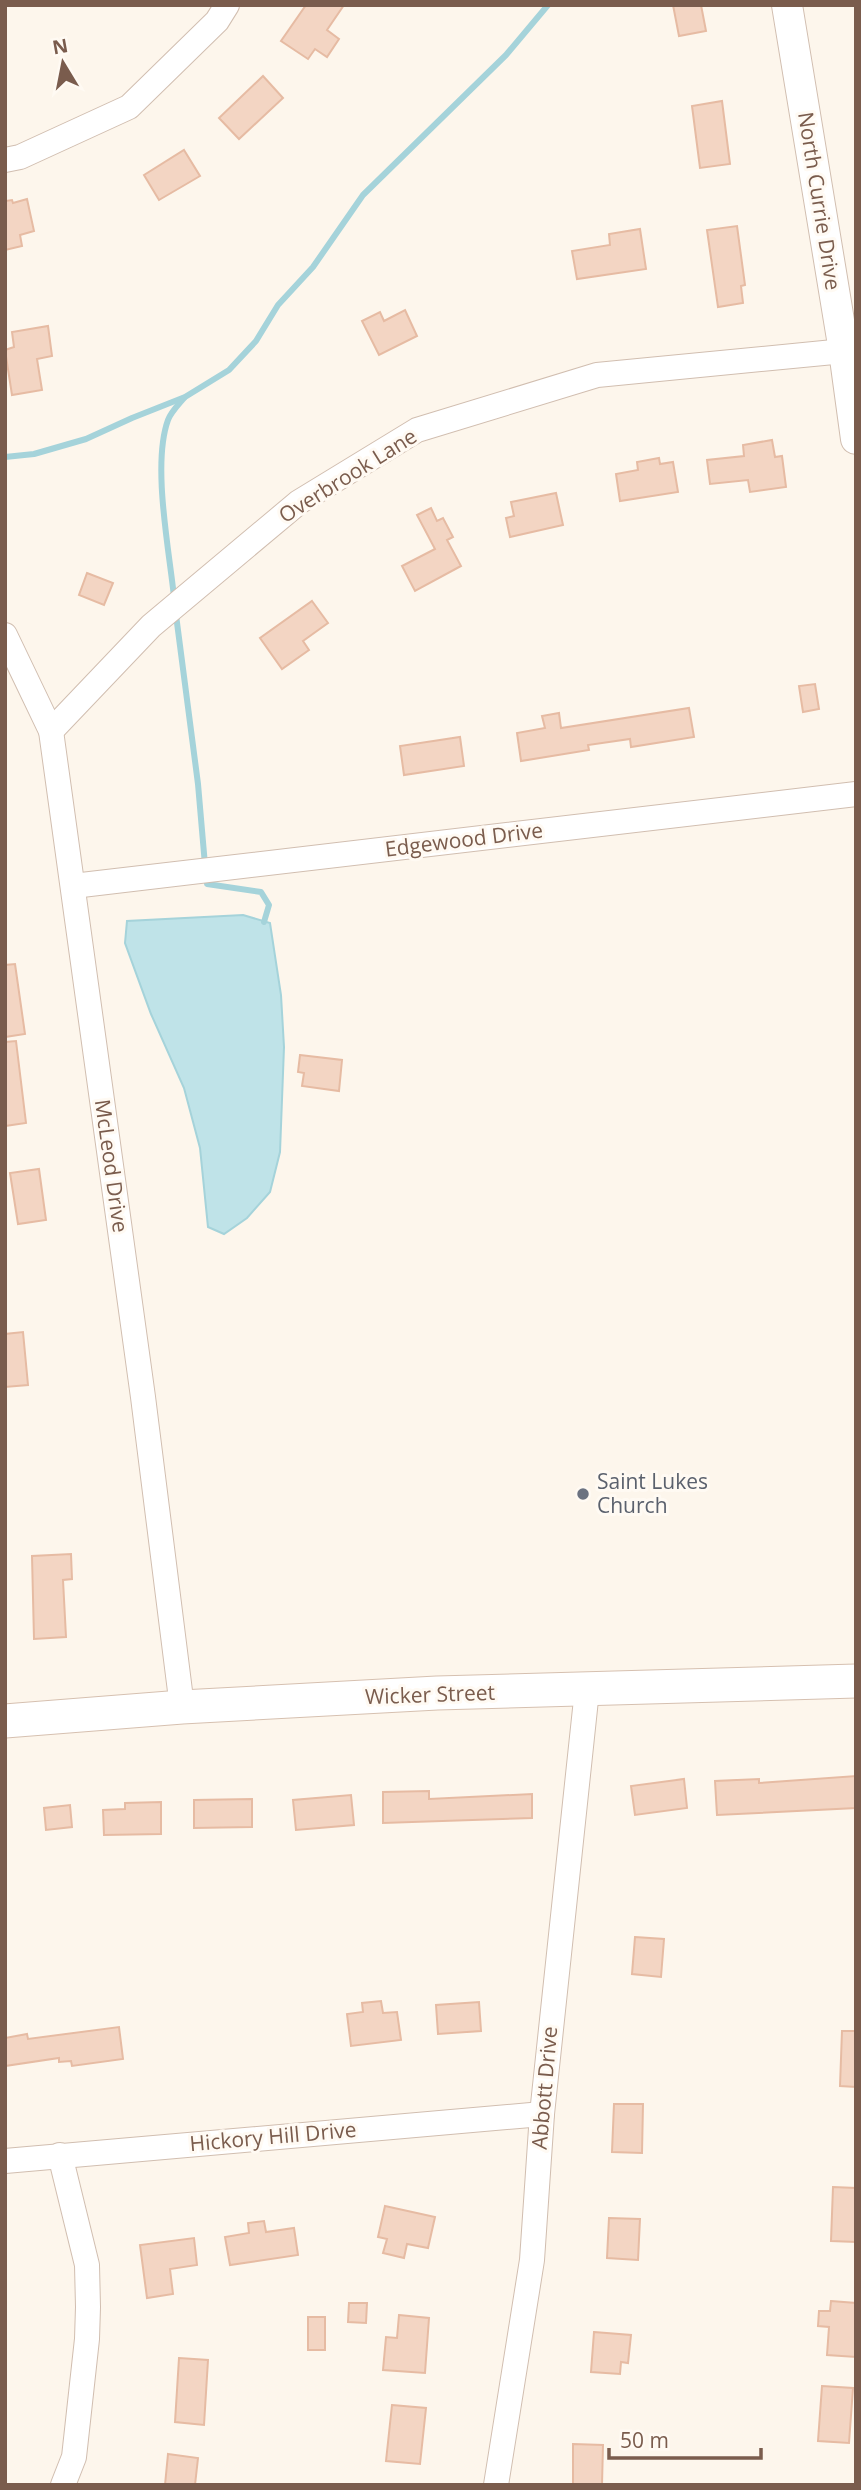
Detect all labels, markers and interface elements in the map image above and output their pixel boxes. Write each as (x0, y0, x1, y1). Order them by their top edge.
north arrow (28, 28, 98, 98)
text: N (50, 32, 70, 60)
street label: North Currie Drive (792, 110, 848, 292)
street label: Overbrook Lane (273, 421, 422, 529)
street label: Edgewood Drive (383, 815, 544, 863)
street label: McLeod Drive (89, 1098, 135, 1234)
place label: Saint Lukes Church (597, 1467, 708, 1519)
marker: Saint Lukes Church (575, 1486, 591, 1502)
street label: Wicker Street (364, 1678, 496, 1710)
street label: Abbott Drive (525, 2025, 563, 2151)
street label: Hickory Hill Drive (188, 2115, 357, 2157)
scale bar (609, 2416, 761, 2460)
text: 50 m (620, 2426, 669, 2454)

